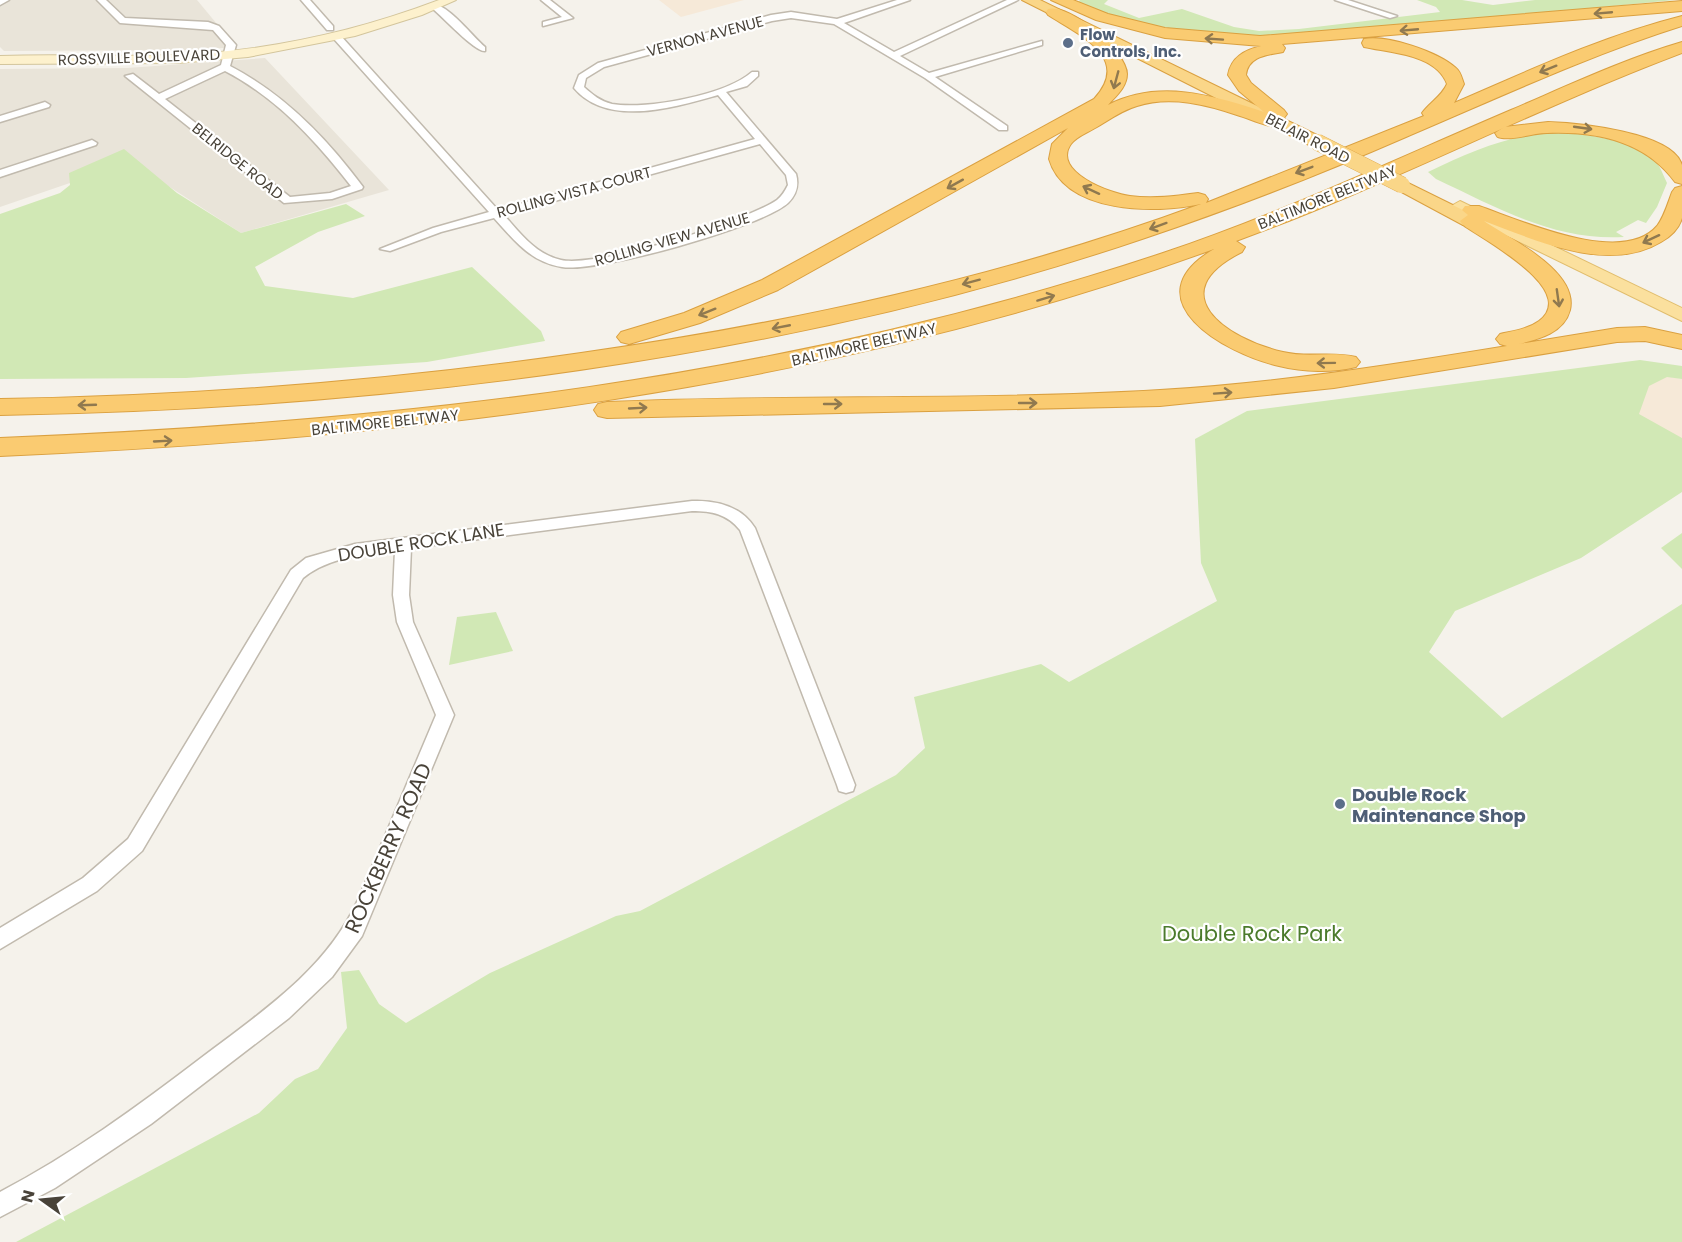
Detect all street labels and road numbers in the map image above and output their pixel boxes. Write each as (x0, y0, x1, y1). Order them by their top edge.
street label: VERNON AVENUE (644, 10, 766, 62)
street label: ROSSVILLE BOULEVARD (58, 44, 220, 70)
street label: BELAIR ROAD (1262, 108, 1354, 168)
street label: BELRIDGE ROAD (188, 118, 288, 204)
street label: BALTIMORE BELTWAY (1254, 159, 1400, 234)
street label: ROLLING VISTA COURT (494, 161, 654, 223)
street label: ROLLING VIEW AVENUE (592, 207, 752, 271)
street label: BALTIMORE BELTWAY (789, 317, 939, 371)
street label: BALTIMORE BELTWAY (310, 404, 460, 440)
street label: DOUBLE ROCK LANE (336, 516, 506, 568)
street label: ROCKBERRY ROAD (337, 758, 439, 938)

